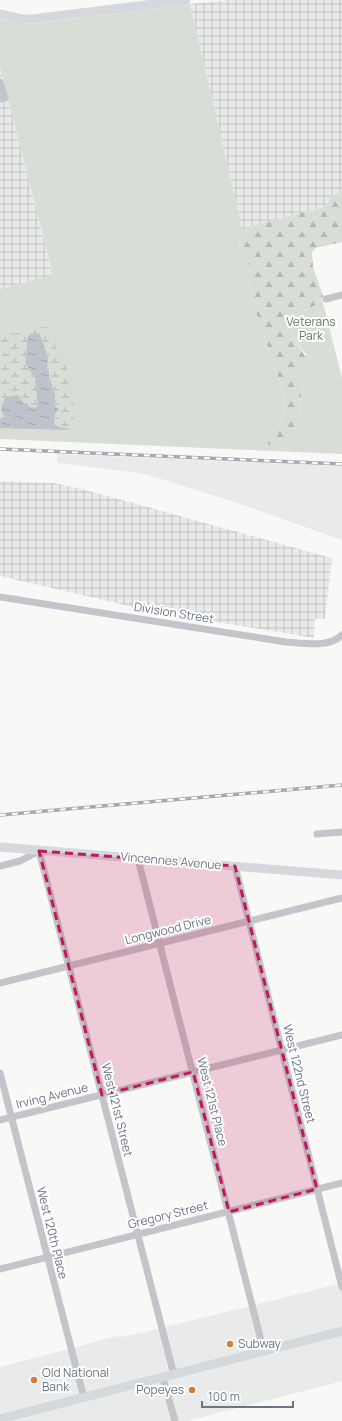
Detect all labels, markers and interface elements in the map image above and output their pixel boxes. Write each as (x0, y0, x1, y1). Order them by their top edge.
park label: Veterans Park (286, 313, 336, 344)
street label: Division Street (133, 598, 215, 627)
street label: Vincennes Avenue (120, 848, 222, 873)
street label: Longwood Drive (123, 911, 213, 948)
street label: West 122nd Street (279, 1023, 320, 1125)
street label: West 121st Place (193, 1056, 232, 1148)
street label: West 121st Street (98, 1061, 137, 1159)
street label: Irving Avenue (14, 1078, 90, 1113)
street label: West 120th Place (33, 1185, 72, 1281)
street label: Gregory Street (126, 1196, 210, 1233)
place label: Subway (238, 1335, 282, 1352)
marker: Subway (225, 1339, 235, 1349)
place label: Old National Bank (42, 1364, 109, 1395)
marker: Old National Bank (29, 1375, 39, 1385)
place label: Popeyes (136, 1381, 184, 1398)
scale bar (202, 1383, 293, 1409)
marker: Popeyes (187, 1385, 197, 1395)
text: 100 m (208, 1388, 240, 1405)

